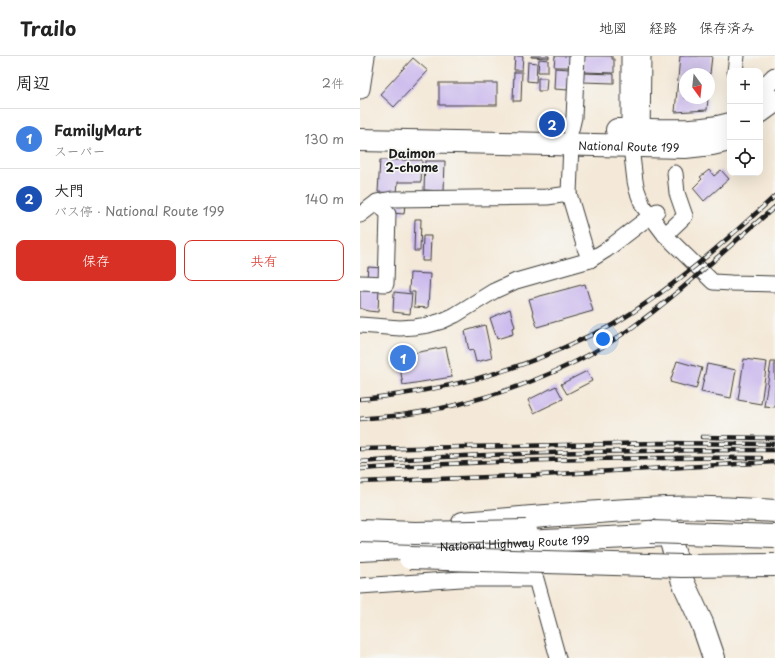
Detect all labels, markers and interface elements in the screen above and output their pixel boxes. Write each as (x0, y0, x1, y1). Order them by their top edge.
text: Trailo (20, 14, 76, 42)
text: 地図 (599, 17, 627, 38)
text: 経路 (649, 17, 677, 38)
text: 保存済み (699, 17, 755, 38)
north arrow (679, 68, 715, 104)
map controls (727, 68, 763, 176)
button: + (727, 68, 763, 104)
text: 周辺 (16, 69, 50, 95)
text: 2件 (322, 73, 344, 92)
button: − (727, 104, 763, 140)
pin: 2 (539, 109, 565, 139)
text: FamilyMart (54, 118, 142, 141)
text: 1 (26, 129, 32, 148)
text: 130 m (305, 129, 344, 148)
street label: National Route 199 (578, 136, 680, 155)
button: locate (727, 140, 763, 176)
text: スーパー (54, 141, 105, 160)
district label: Daimon 2-chome (386, 144, 439, 176)
text: 大門 (54, 178, 84, 201)
text: 2 (24, 189, 34, 208)
text: 140 m (305, 189, 344, 208)
text: バス停 · National Route 199 (54, 201, 225, 220)
button: 保存 (16, 240, 176, 281)
button: 共有 (184, 240, 344, 281)
your location (593, 329, 613, 349)
pin: 1 (390, 343, 416, 373)
street label: National Highway Route 199 (439, 530, 590, 555)

